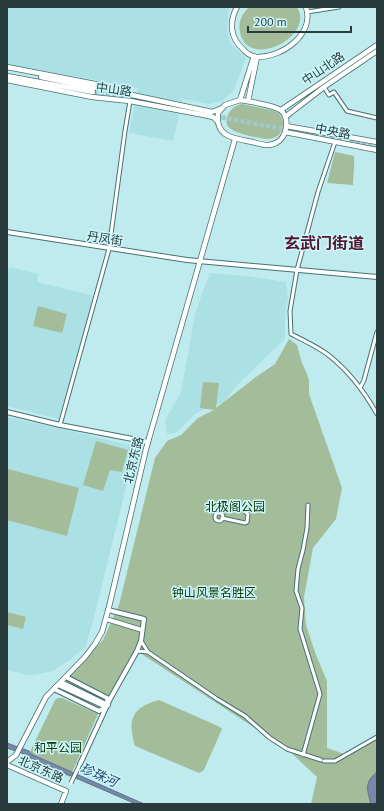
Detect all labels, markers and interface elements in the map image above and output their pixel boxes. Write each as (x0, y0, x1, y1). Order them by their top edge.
scale bar (248, 8, 351, 34)
text: 200 m (254, 14, 287, 29)
street label: 中山北路 (299, 48, 347, 88)
street label: 中山路 (95, 79, 133, 99)
street label: 中央路 (314, 120, 352, 142)
street label: 丹凤街 (86, 228, 124, 248)
district label: 玄武门街道 (284, 233, 364, 253)
street label: 北京东路 (120, 435, 146, 485)
park label: 北极阁公园 (205, 499, 265, 514)
park label: 钟山风景名胜区 (172, 585, 256, 600)
park label: 和平公园 (34, 740, 82, 755)
street label: 北京东路 (16, 752, 66, 786)
water label: 珍珠河 (78, 759, 123, 792)

